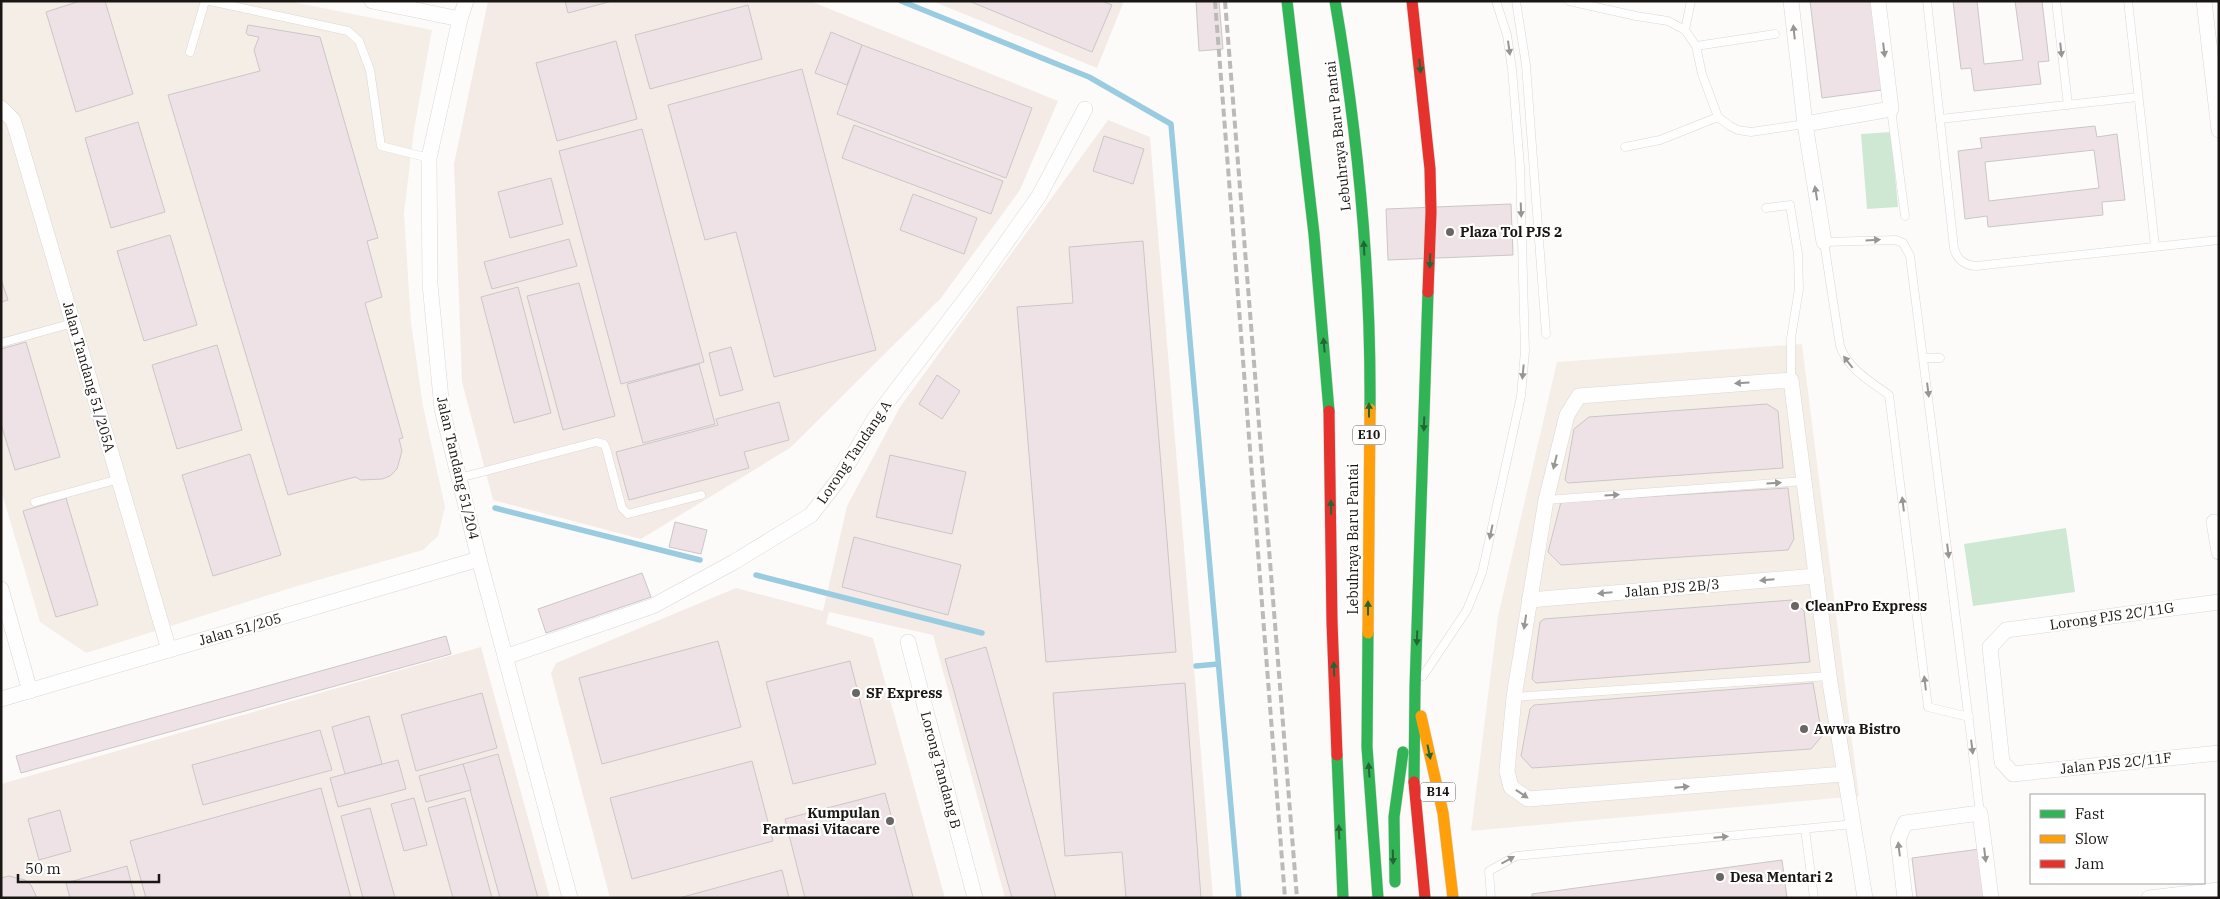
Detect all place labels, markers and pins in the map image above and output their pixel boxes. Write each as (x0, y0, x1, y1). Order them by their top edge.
place label: Plaza Tol PJS 2 (1460, 223, 1562, 241)
marker: Plaza Tol PJS 2 (1444, 226, 1456, 238)
place label: CleanPro Express (1805, 597, 1927, 615)
marker: CleanPro Express (1789, 600, 1801, 612)
place label: SF Express (866, 684, 942, 702)
marker: SF Express (850, 687, 862, 699)
place label: Awwa Bistro (1814, 720, 1901, 738)
marker: Awwa Bistro (1798, 723, 1810, 735)
place label: Kumpulan Farmasi Vitacare (762, 804, 880, 838)
marker: Kumpulan Farmasi Vitacare (884, 815, 896, 827)
place label: Desa Mentari 2 (1730, 868, 1833, 886)
marker: Desa Mentari 2 (1714, 871, 1726, 883)

